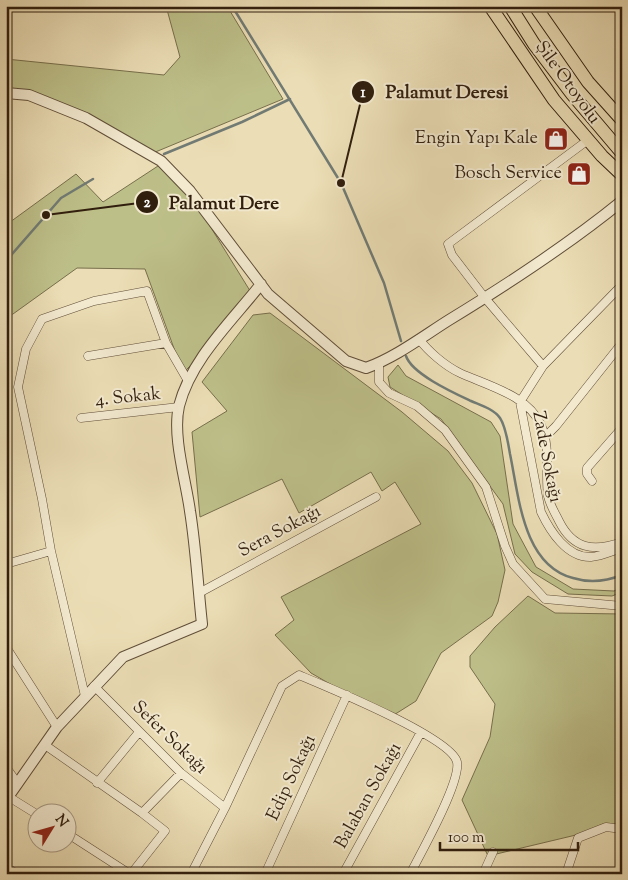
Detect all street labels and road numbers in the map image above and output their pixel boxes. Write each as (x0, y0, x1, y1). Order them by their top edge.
street label: Şile Otoyolu (528, 36, 606, 130)
street label: 4. Sokak (94, 382, 162, 414)
street label: Zade Sokağı (524, 409, 568, 505)
street label: Sera Sokağı (234, 499, 326, 565)
street label: Sefer Sokağı (125, 695, 213, 781)
street label: Edip Sokağı (261, 731, 323, 825)
street label: Balaban Sokağı (329, 738, 409, 854)

